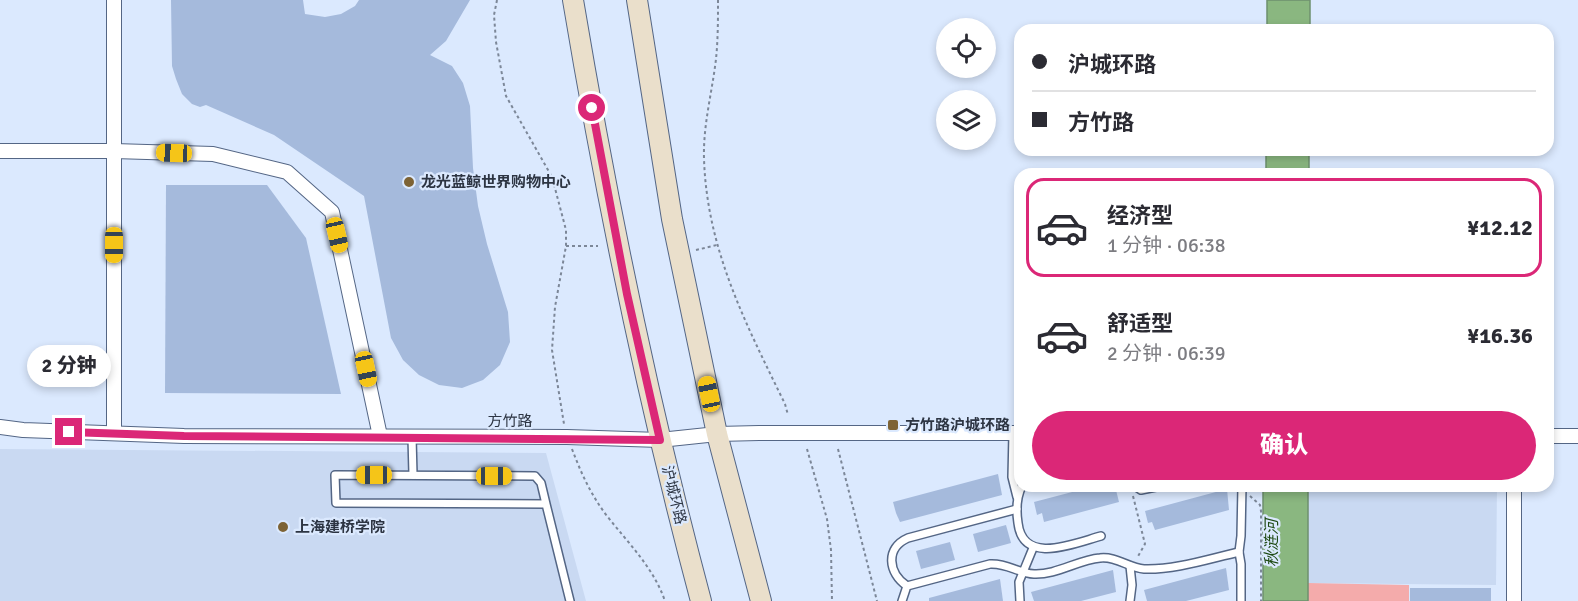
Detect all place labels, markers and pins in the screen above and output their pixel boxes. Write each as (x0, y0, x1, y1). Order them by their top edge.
place label: 龙光蓝鲸世界购物中心 (421, 173, 571, 191)
marker: 龙光蓝鲸世界购物中心 (402, 175, 416, 189)
place label: 方竹路沪城环路 (905, 416, 1010, 434)
marker: 方竹路沪城环路 (886, 418, 900, 432)
place label: 上海建桥学院 (295, 518, 385, 536)
marker: 上海建桥学院 (276, 520, 290, 534)

